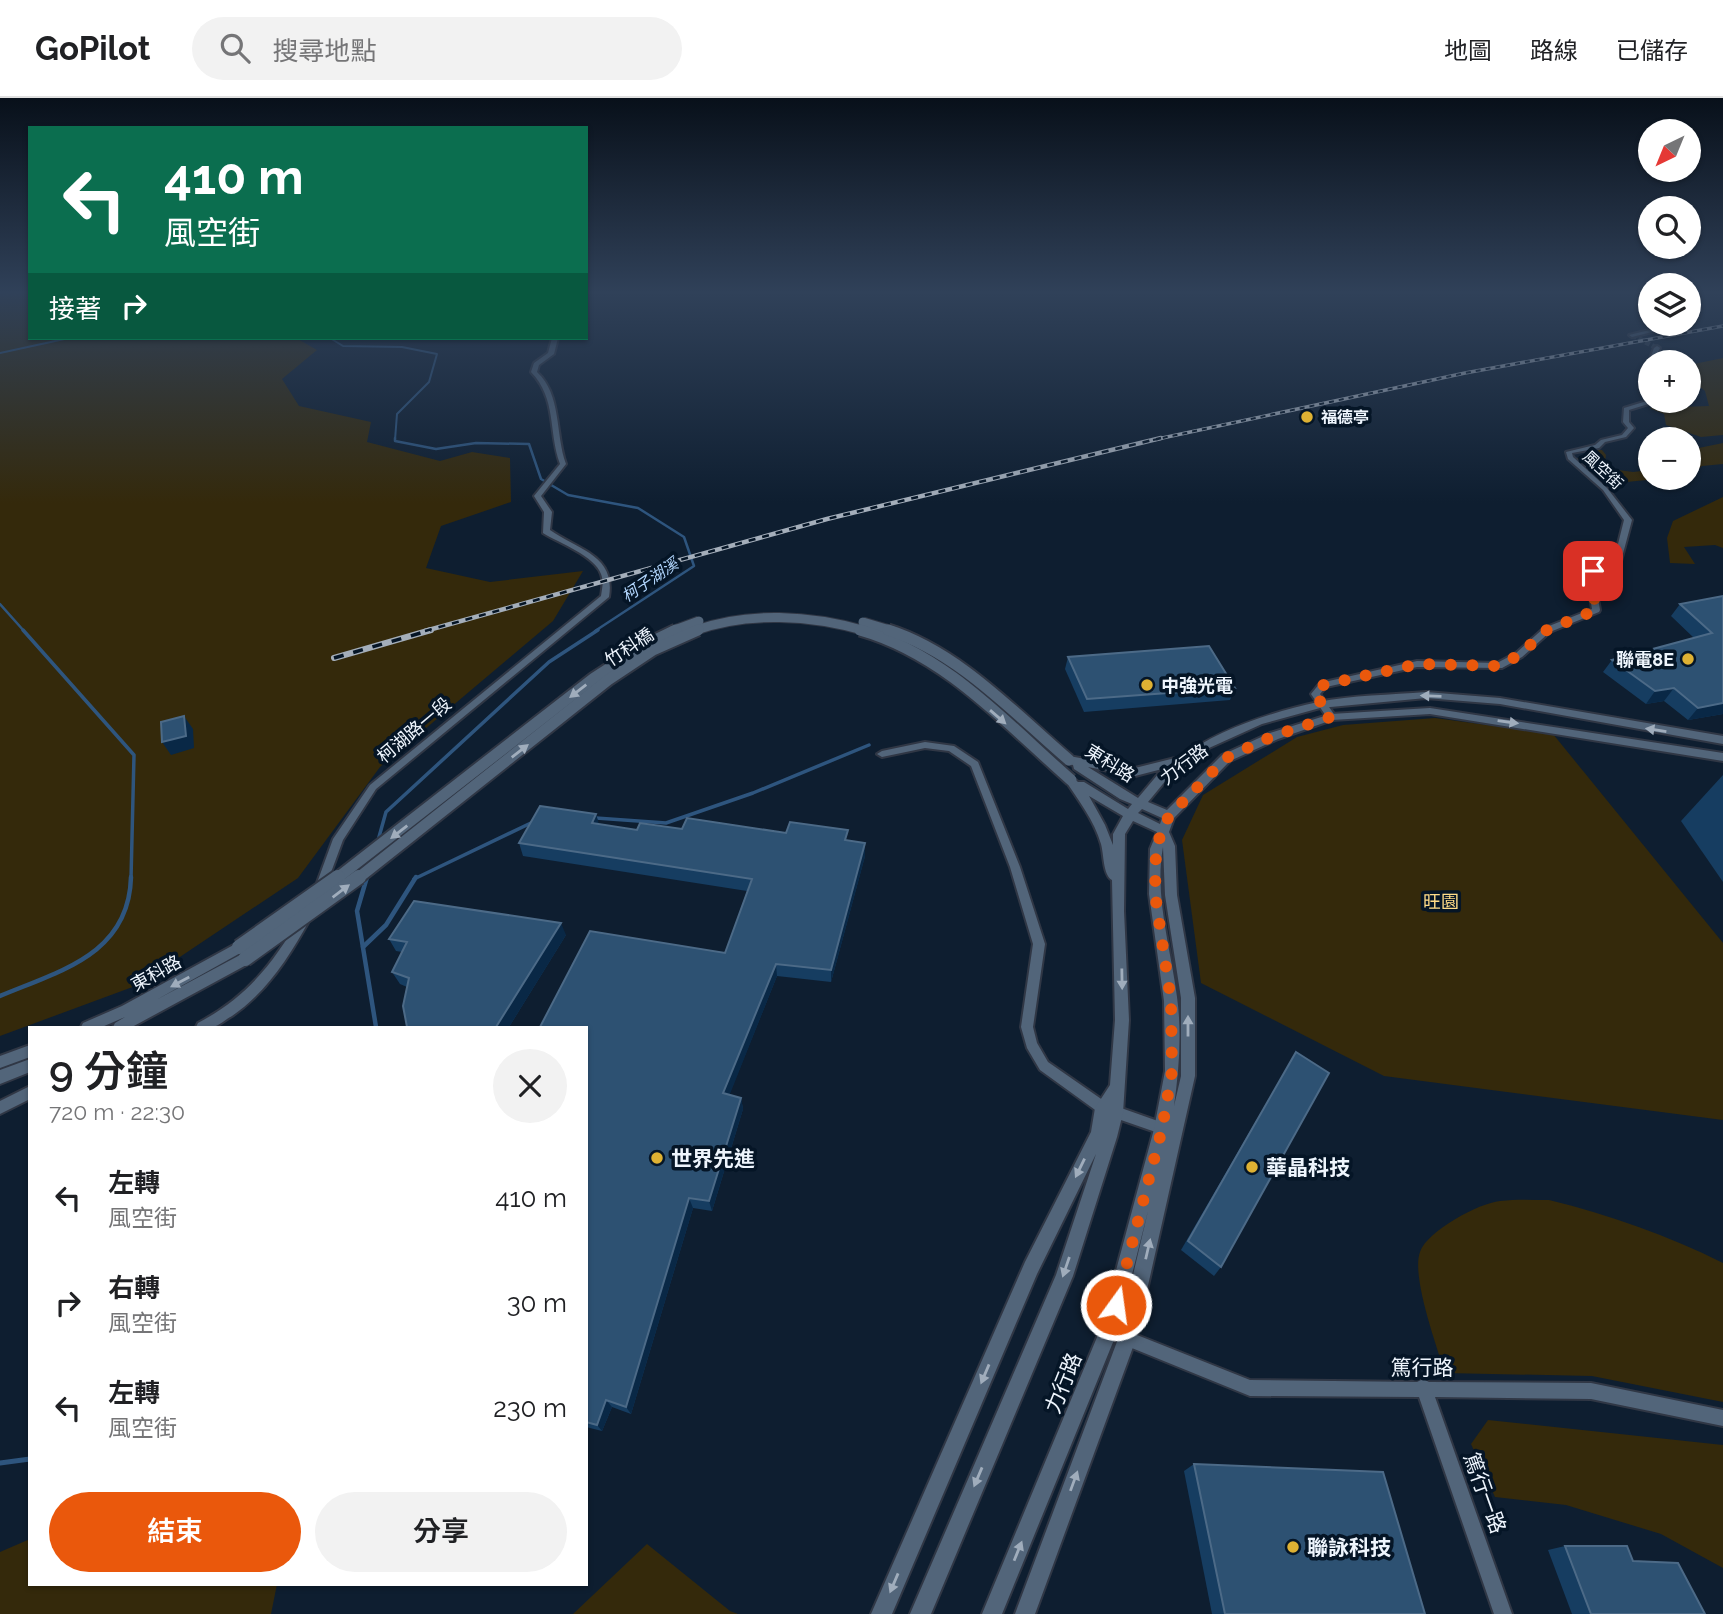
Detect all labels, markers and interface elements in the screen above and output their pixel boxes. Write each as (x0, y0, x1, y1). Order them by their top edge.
search box (192, 17, 682, 80)
text: GoPilot (35, 29, 150, 68)
icon: search (216, 29, 254, 67)
text: 搜尋地點 (272, 36, 376, 66)
text: 地圖 (1444, 36, 1492, 65)
text: 路線 (1530, 36, 1578, 65)
text: 已儲存 (1616, 36, 1688, 65)
north arrow (1638, 119, 1701, 182)
map controls (1638, 119, 1701, 490)
text: 410 m (164, 148, 304, 205)
icon: left (49, 154, 140, 245)
button: search (1638, 196, 1701, 259)
text: 風空街 (164, 214, 260, 251)
button: layers (1638, 273, 1701, 336)
icon: right (115, 287, 153, 325)
text: 接著 (49, 294, 101, 324)
button: + (1638, 350, 1701, 413)
place label: 福德亭 (1321, 408, 1369, 427)
marker: 福德亭 (1299, 409, 1315, 425)
button: − (1638, 427, 1701, 490)
street label: 風空街 (1579, 447, 1627, 493)
pin (1563, 541, 1623, 601)
icon: arrive (1574, 552, 1612, 590)
water label: 柯子湖溪 (618, 553, 683, 606)
street label: 竹科橋 (601, 623, 657, 671)
place label: 聯電8E (1616, 649, 1674, 670)
marker: 聯電8E (1680, 651, 1696, 667)
place label: 中強光電 (1161, 675, 1233, 696)
marker: 中強光電 (1139, 677, 1155, 693)
one-way arrow (569, 684, 587, 698)
one-way arrow (1420, 690, 1442, 702)
street label: 柯湖路一段 (373, 693, 455, 767)
one-way arrow (990, 709, 1007, 724)
one-way arrow (1497, 716, 1519, 727)
one-way arrow (1644, 724, 1666, 735)
street label: 力行路 (1156, 739, 1212, 789)
street label: 東科路 (1082, 740, 1138, 786)
one-way arrow (511, 743, 529, 758)
one-way arrow (390, 824, 408, 838)
one-way arrow (332, 885, 350, 899)
park label: 旺園 (1423, 891, 1459, 912)
street label: 東科路 (127, 951, 185, 995)
one-way arrow (1116, 968, 1128, 990)
one-way arrow (170, 976, 190, 988)
one-way arrow (1182, 1014, 1194, 1036)
text: 9 分鐘 (49, 1047, 168, 1096)
button: close (493, 1049, 567, 1123)
text: 720 m · 22:30 (49, 1098, 185, 1125)
place label: 世界先進 (671, 1146, 755, 1171)
marker: 世界先進 (649, 1150, 665, 1166)
place label: 華晶科技 (1266, 1155, 1350, 1180)
one-way arrow (1075, 1158, 1086, 1178)
marker: 華晶科技 (1244, 1159, 1260, 1175)
text: 左轉 (108, 1168, 160, 1198)
icon: left (49, 1179, 87, 1217)
text: 410 m (495, 1183, 567, 1213)
text: 風空街 (108, 1204, 177, 1231)
one-way arrow (1143, 1237, 1154, 1259)
one-way arrow (1061, 1257, 1071, 1278)
position arrow (1079, 1268, 1153, 1342)
text: 右轉 (108, 1273, 160, 1303)
icon: right (49, 1284, 87, 1322)
text: 30 m (507, 1288, 567, 1318)
text: 風空街 (108, 1309, 177, 1336)
street label: 力行路 (1040, 1349, 1086, 1417)
street label: 篤行路 (1391, 1355, 1454, 1380)
one-way arrow (979, 1364, 990, 1385)
text: 左轉 (108, 1378, 160, 1408)
icon: left (49, 1389, 87, 1427)
text: 230 m (493, 1393, 567, 1423)
text: 風空街 (108, 1414, 177, 1441)
street label: 篤行一路 (1459, 1449, 1511, 1537)
one-way arrow (972, 1467, 984, 1487)
one-way arrow (1069, 1471, 1080, 1492)
button: 結束 (49, 1492, 301, 1572)
button: 分享 (315, 1492, 567, 1572)
place label: 聯詠科技 (1307, 1535, 1391, 1560)
marker: 聯詠科技 (1285, 1539, 1301, 1555)
one-way arrow (1013, 1540, 1024, 1561)
one-way arrow (889, 1573, 900, 1594)

